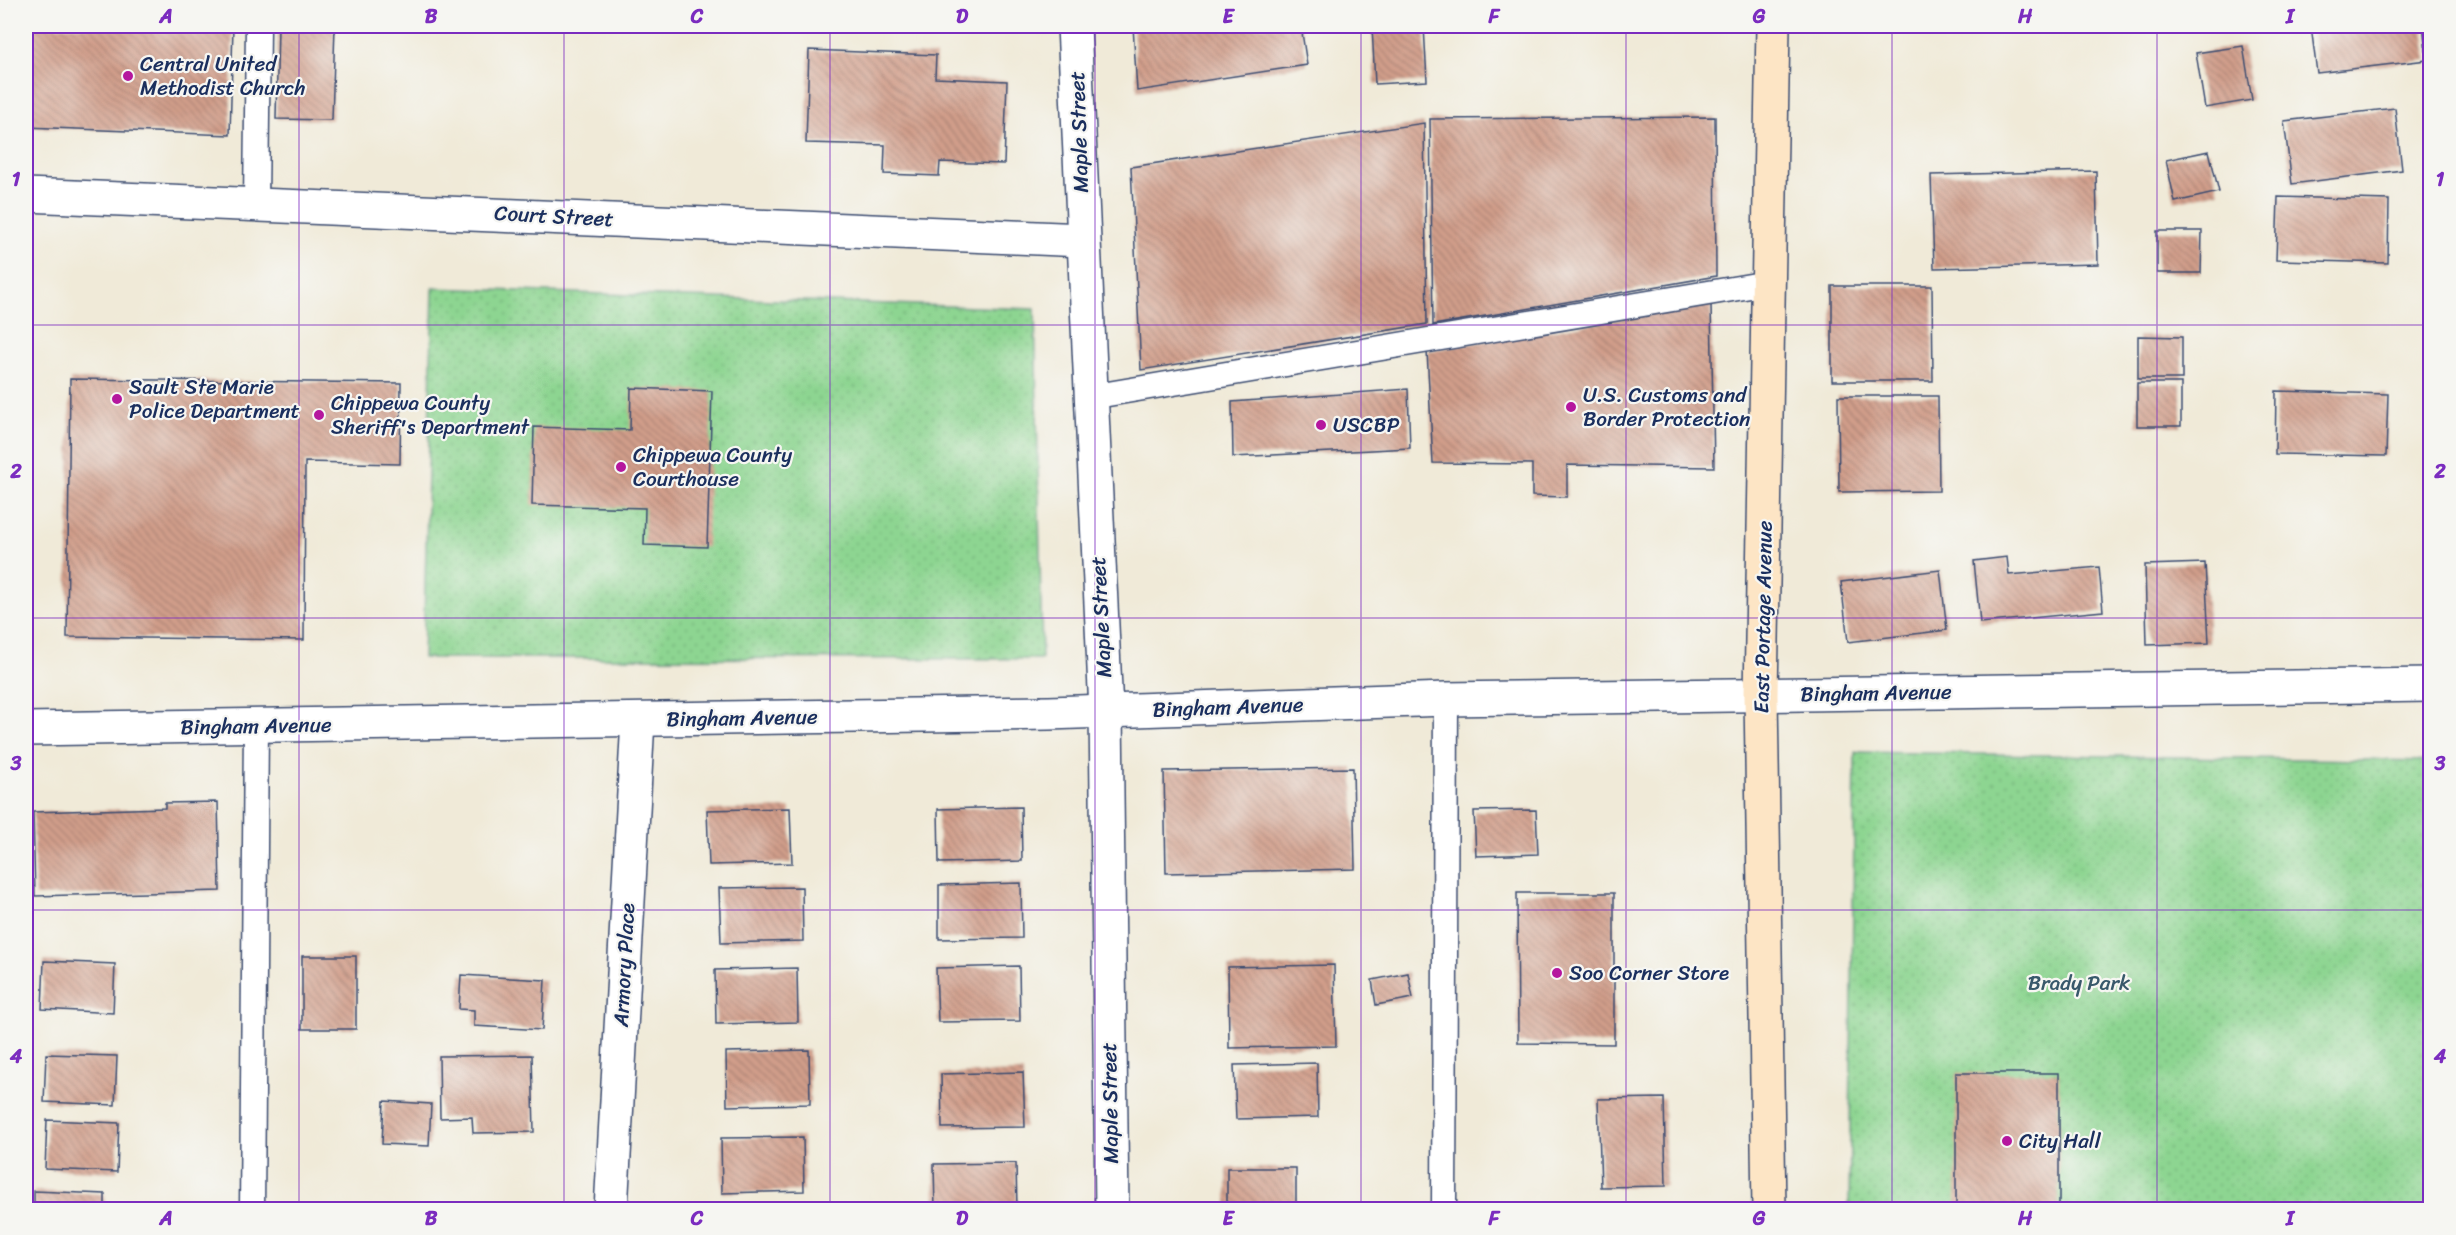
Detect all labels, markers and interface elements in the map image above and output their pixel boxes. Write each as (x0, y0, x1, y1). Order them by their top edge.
text: A (158, 0, 173, 34)
text: B (425, 0, 438, 34)
text: C (690, 0, 704, 34)
text: D (956, 0, 969, 34)
text: E (1222, 0, 1235, 34)
text: F (1488, 0, 1501, 34)
text: G (1752, 0, 1766, 34)
text: H (2017, 0, 2033, 34)
text: I (2285, 0, 2296, 34)
place label: Central United Methodist Church (140, 45, 305, 107)
marker: Central United Methodist Church (121, 69, 135, 83)
street label: Maple Street (1058, 71, 1100, 193)
text: 1 (12, 162, 21, 197)
text: 1 (2436, 162, 2445, 197)
street label: Court Street (493, 194, 615, 238)
place label: Sault Ste Marie Police Department (129, 368, 300, 430)
place label: U.S. Customs and Border Protection (1583, 376, 1750, 438)
place label: Chippewa County Sheriff's Department (331, 384, 531, 446)
marker: Sault Ste Marie Police Department (110, 392, 124, 406)
marker: U.S. Customs and Border Protection (1564, 400, 1578, 414)
place label: USCBP (1333, 406, 1400, 444)
marker: Chippewa County Sheriff's Department (312, 408, 326, 422)
marker: USCBP (1314, 418, 1328, 432)
place label: Chippewa County Courthouse (633, 436, 792, 498)
text: 2 (9, 454, 22, 489)
text: 2 (2433, 454, 2446, 489)
marker: Chippewa County Courthouse (614, 460, 628, 474)
street label: East Portage Avenue (1742, 520, 1784, 714)
street label: Maple Street (1079, 555, 1123, 679)
street label: Bingham Avenue (1800, 673, 1952, 713)
street label: Bingham Avenue (1152, 685, 1304, 729)
street label: Bingham Avenue (666, 698, 818, 738)
street label: Bingham Avenue (180, 706, 332, 746)
text: 3 (10, 746, 22, 781)
text: 3 (2434, 746, 2446, 781)
street label: Armory Place (602, 902, 646, 1029)
place label: Soo Corner Store (1569, 954, 1729, 992)
park label: Brady Park (2028, 964, 2130, 1002)
marker: Soo Corner Store (1550, 966, 1564, 980)
text: 4 (9, 1039, 23, 1074)
text: 4 (2433, 1039, 2447, 1074)
street label: Maple Street (1090, 1042, 1130, 1164)
place label: City Hall (2019, 1122, 2102, 1160)
marker: City Hall (2000, 1134, 2014, 1148)
text: A (158, 1201, 173, 1235)
text: B (425, 1201, 438, 1235)
text: C (690, 1201, 704, 1235)
text: D (956, 1201, 969, 1235)
text: E (1222, 1201, 1235, 1235)
text: F (1488, 1201, 1501, 1235)
text: G (1752, 1201, 1766, 1235)
text: H (2017, 1201, 2033, 1235)
text: I (2285, 1201, 2296, 1235)

